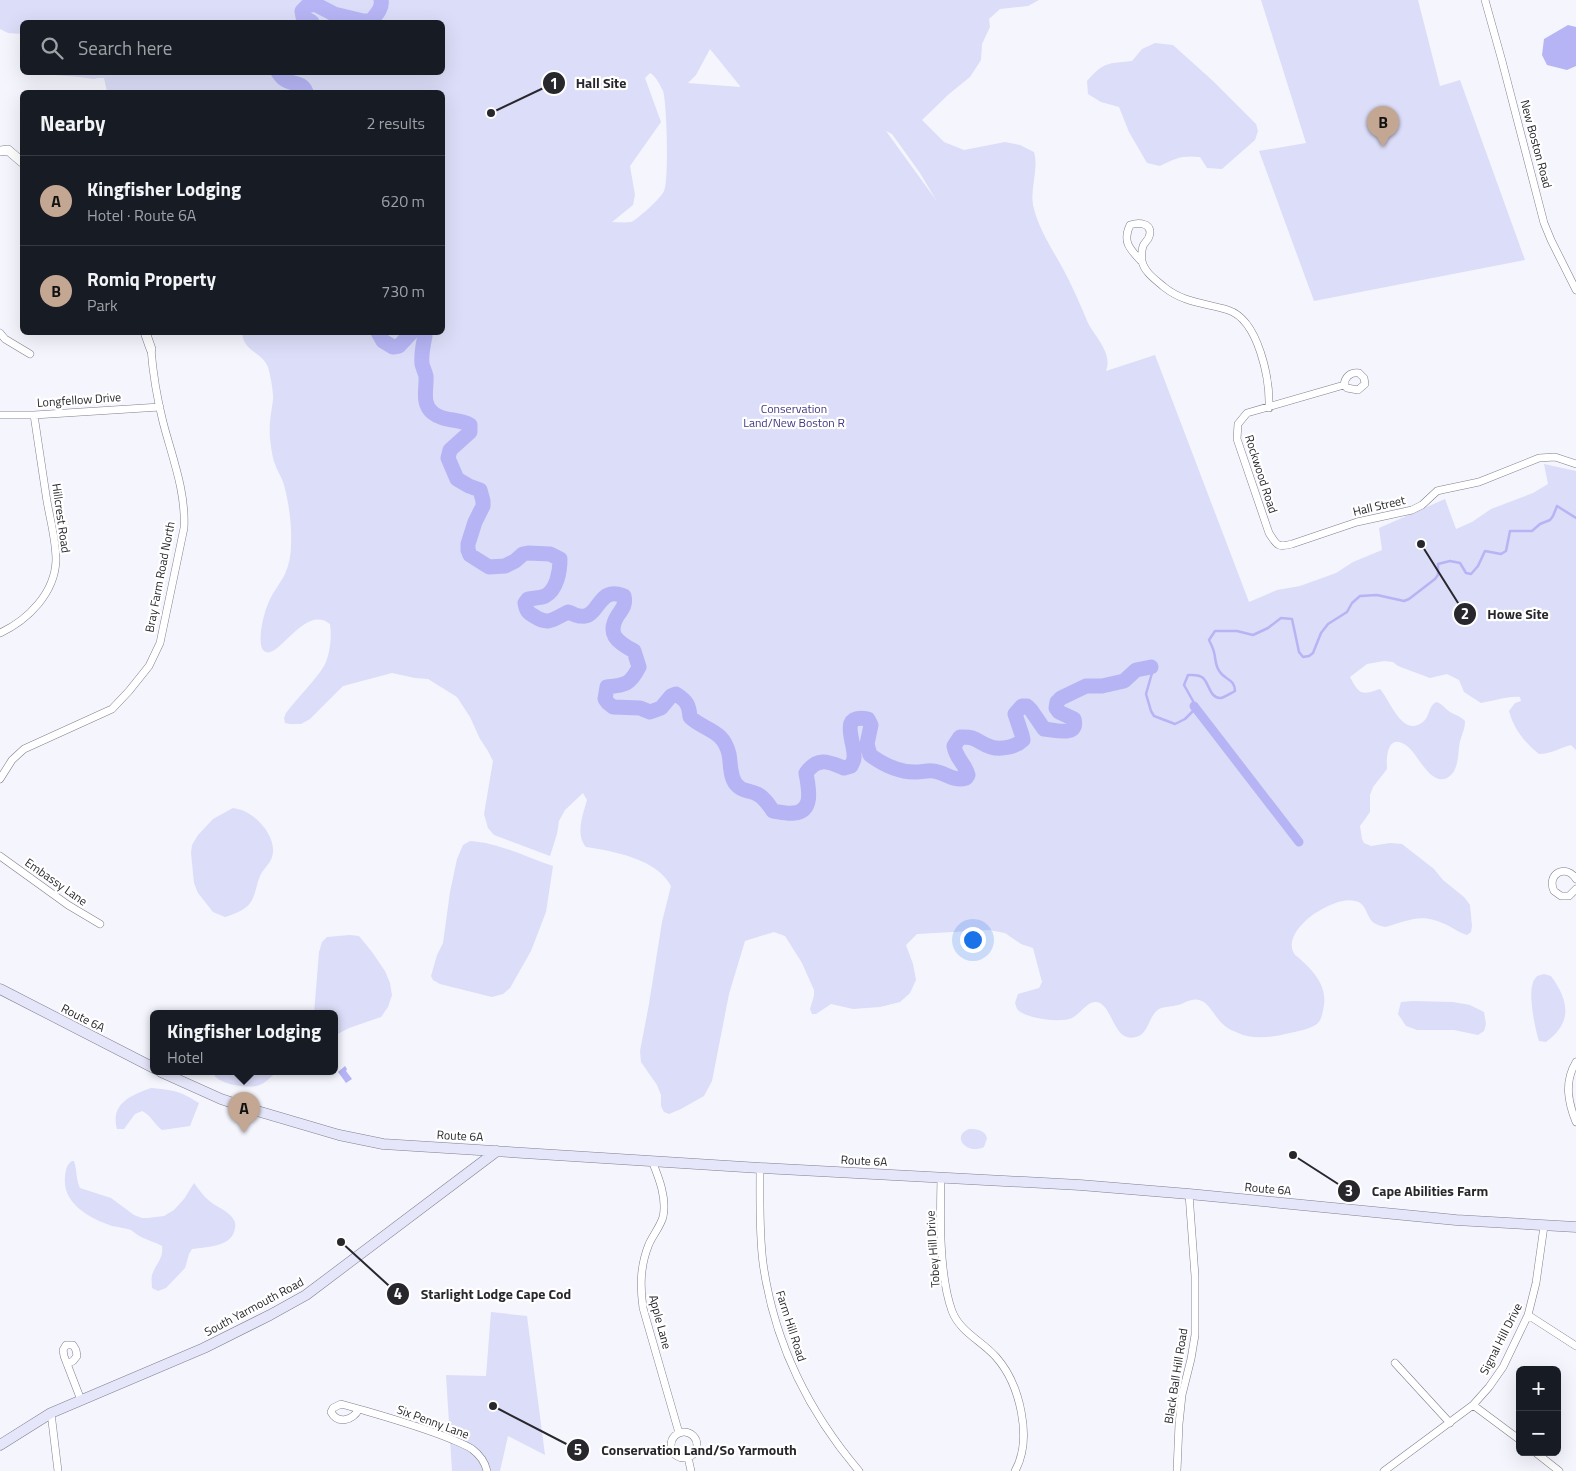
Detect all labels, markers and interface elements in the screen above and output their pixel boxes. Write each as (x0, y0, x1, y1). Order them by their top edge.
search box (20, 20, 445, 75)
text: Search here (78, 33, 172, 62)
icon: search (38, 34, 66, 62)
callout: Hall Site (541, 69, 637, 98)
text: 1 (550, 72, 558, 95)
text: Hall Site (576, 72, 626, 93)
street label: New Boston Road (1516, 98, 1557, 190)
pin: B (1367, 106, 1399, 147)
text: Nearby (40, 107, 105, 139)
text: 2 results (366, 111, 425, 135)
text: Kingfisher Lodging (87, 174, 241, 203)
text: A (51, 189, 61, 213)
text: 620 m (381, 189, 425, 213)
text: Hotel · Route 6A (87, 203, 196, 227)
text: Romiq Property (87, 264, 216, 293)
text: B (51, 279, 61, 303)
text: 730 m (381, 279, 425, 303)
text: Park (87, 293, 118, 317)
street label: Longfellow Drive (36, 387, 122, 412)
park label: Conservation Land/New Boston R (743, 399, 845, 432)
street label: Rockwood Road (1240, 432, 1283, 515)
street label: Hillcrest Road (47, 482, 76, 554)
street label: Hall Street (1351, 490, 1408, 521)
street label: Bray Farm Road North (139, 520, 180, 634)
callout: Howe Site (1452, 599, 1559, 628)
text: 2 (1461, 602, 1469, 625)
text: Howe Site (1487, 603, 1549, 624)
street label: Embassy Lane (21, 853, 92, 910)
your location (960, 927, 986, 953)
street label: Route 6A (58, 998, 108, 1037)
popup (150, 1010, 338, 1075)
text: Kingfisher Lodging (167, 1016, 321, 1045)
text: Hotel (167, 1045, 203, 1069)
pin: A (228, 1092, 260, 1133)
street label: Route 6A (436, 1125, 484, 1146)
street label: Route 6A (840, 1150, 888, 1171)
callout: Cape Abilities Farm (1337, 1176, 1498, 1205)
street label: Route 6A (1244, 1177, 1292, 1200)
text: 3 (1345, 1179, 1353, 1202)
text: Cape Abilities Farm (1372, 1180, 1488, 1201)
street label: Tobey Hill Drive (920, 1210, 945, 1288)
street label: South Yarmouth Road (201, 1272, 307, 1341)
callout: Starlight Lodge Cape Cod (386, 1279, 581, 1308)
text: 4 (394, 1282, 402, 1305)
text: Starlight Lodge Cape Cod (421, 1283, 571, 1304)
street label: Farm Hill Road (771, 1288, 812, 1364)
street label: Apple Lane (644, 1293, 677, 1351)
street label: Signal Hill Drive (1474, 1300, 1527, 1378)
street label: Black Ball Hill Road (1159, 1327, 1192, 1425)
map controls (1516, 1366, 1561, 1456)
button: + (1516, 1366, 1561, 1411)
street label: Six Penny Lane (394, 1400, 472, 1443)
button: − (1516, 1411, 1561, 1456)
callout: Conservation Land/So Yarmouth (566, 1435, 806, 1464)
text: 5 (574, 1438, 582, 1461)
text: Conservation Land/So Yarmouth (601, 1439, 797, 1460)

